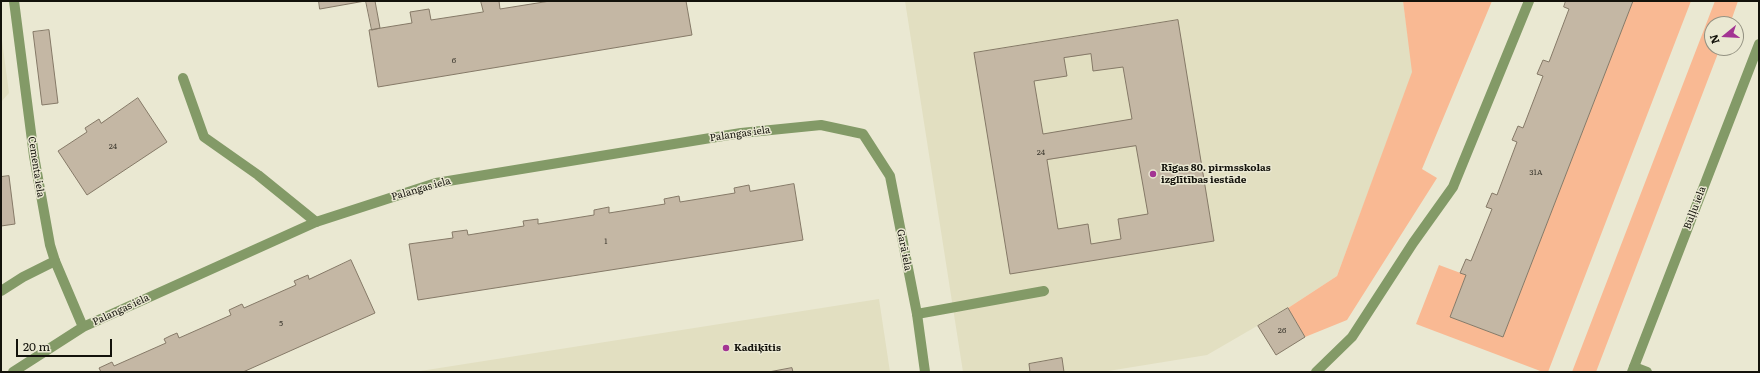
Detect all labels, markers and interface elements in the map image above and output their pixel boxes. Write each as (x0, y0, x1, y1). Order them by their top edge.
north arrow (1704, 16, 1744, 56)
text: N (1705, 33, 1723, 46)
house number: 6 (452, 56, 456, 66)
street label: Palangas iela (709, 124, 771, 144)
street label: Cementa iela (25, 136, 47, 198)
house number: 24 (109, 142, 117, 152)
house number: 24 (1037, 148, 1045, 158)
place label: Rīgas 80. pirmsskolas izglītības iestāde (1161, 162, 1271, 186)
house number: 31A (1529, 168, 1543, 178)
marker: Rīgas 80. pirmsskolas izglītības iestāde (1148, 169, 1158, 179)
street label: Palangas iela (390, 175, 452, 203)
street label: Buļļu iela (1681, 185, 1709, 231)
street label: Garā iela (894, 228, 914, 272)
house number: 1 (604, 237, 608, 247)
street label: Palangas iela (91, 292, 151, 328)
house number: 5 (279, 319, 283, 329)
house number: 26 (1278, 326, 1286, 336)
scale bar (18, 331, 114, 357)
text: 20 m (23, 337, 50, 355)
place label: Kadiķītis (734, 342, 781, 354)
marker: Kadiķītis (721, 343, 731, 353)

